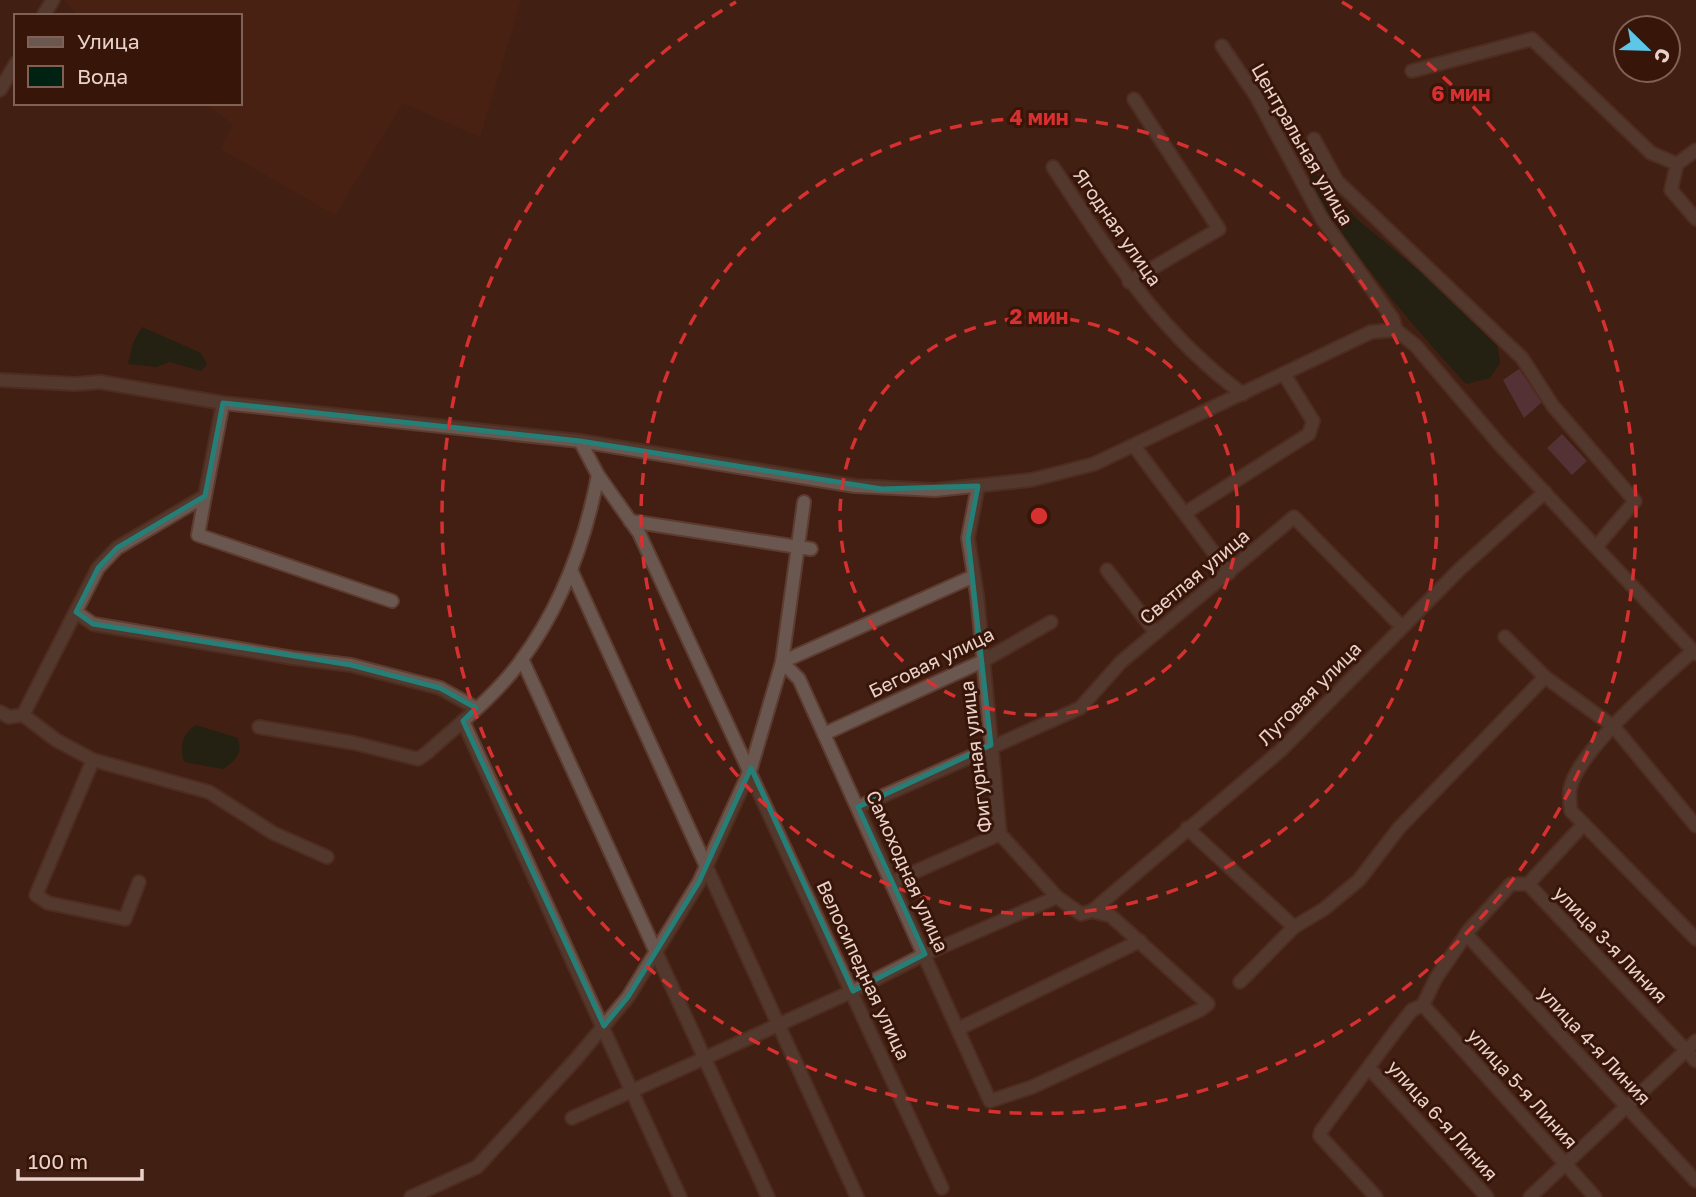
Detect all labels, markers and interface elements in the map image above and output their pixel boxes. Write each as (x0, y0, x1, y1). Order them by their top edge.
legend (14, 14, 242, 105)
north arrow (1612, 14, 1682, 84)
text: Улица (77, 28, 140, 54)
text: С (1650, 45, 1676, 67)
street label: Центральная улица (1247, 59, 1359, 229)
text: Вода (77, 63, 128, 89)
text: 6 мин (1431, 80, 1491, 106)
text: 4 мин (1009, 104, 1069, 130)
street label: Ягодная улица (1069, 164, 1167, 290)
text: 2 мин (1010, 303, 1068, 329)
centre of rings (1027, 504, 1051, 528)
street label: Светлая улица (1134, 523, 1254, 629)
street label: Беговая улица (865, 622, 997, 702)
street label: Луговая улица (1252, 636, 1366, 750)
street label: Фигурная улица (954, 680, 996, 834)
street label: Самоходная улица (862, 787, 954, 955)
street label: Велосипедная улица (812, 877, 916, 1063)
street label: улица 3-я Линия (1549, 881, 1673, 1007)
street label: улица 4-я Линия (1534, 981, 1656, 1109)
street label: улица 5-я Линия (1463, 1023, 1583, 1153)
street label: улица 6-я Линия (1383, 1055, 1503, 1185)
scale bar (18, 1138, 142, 1182)
text: 100 m (28, 1148, 88, 1174)

